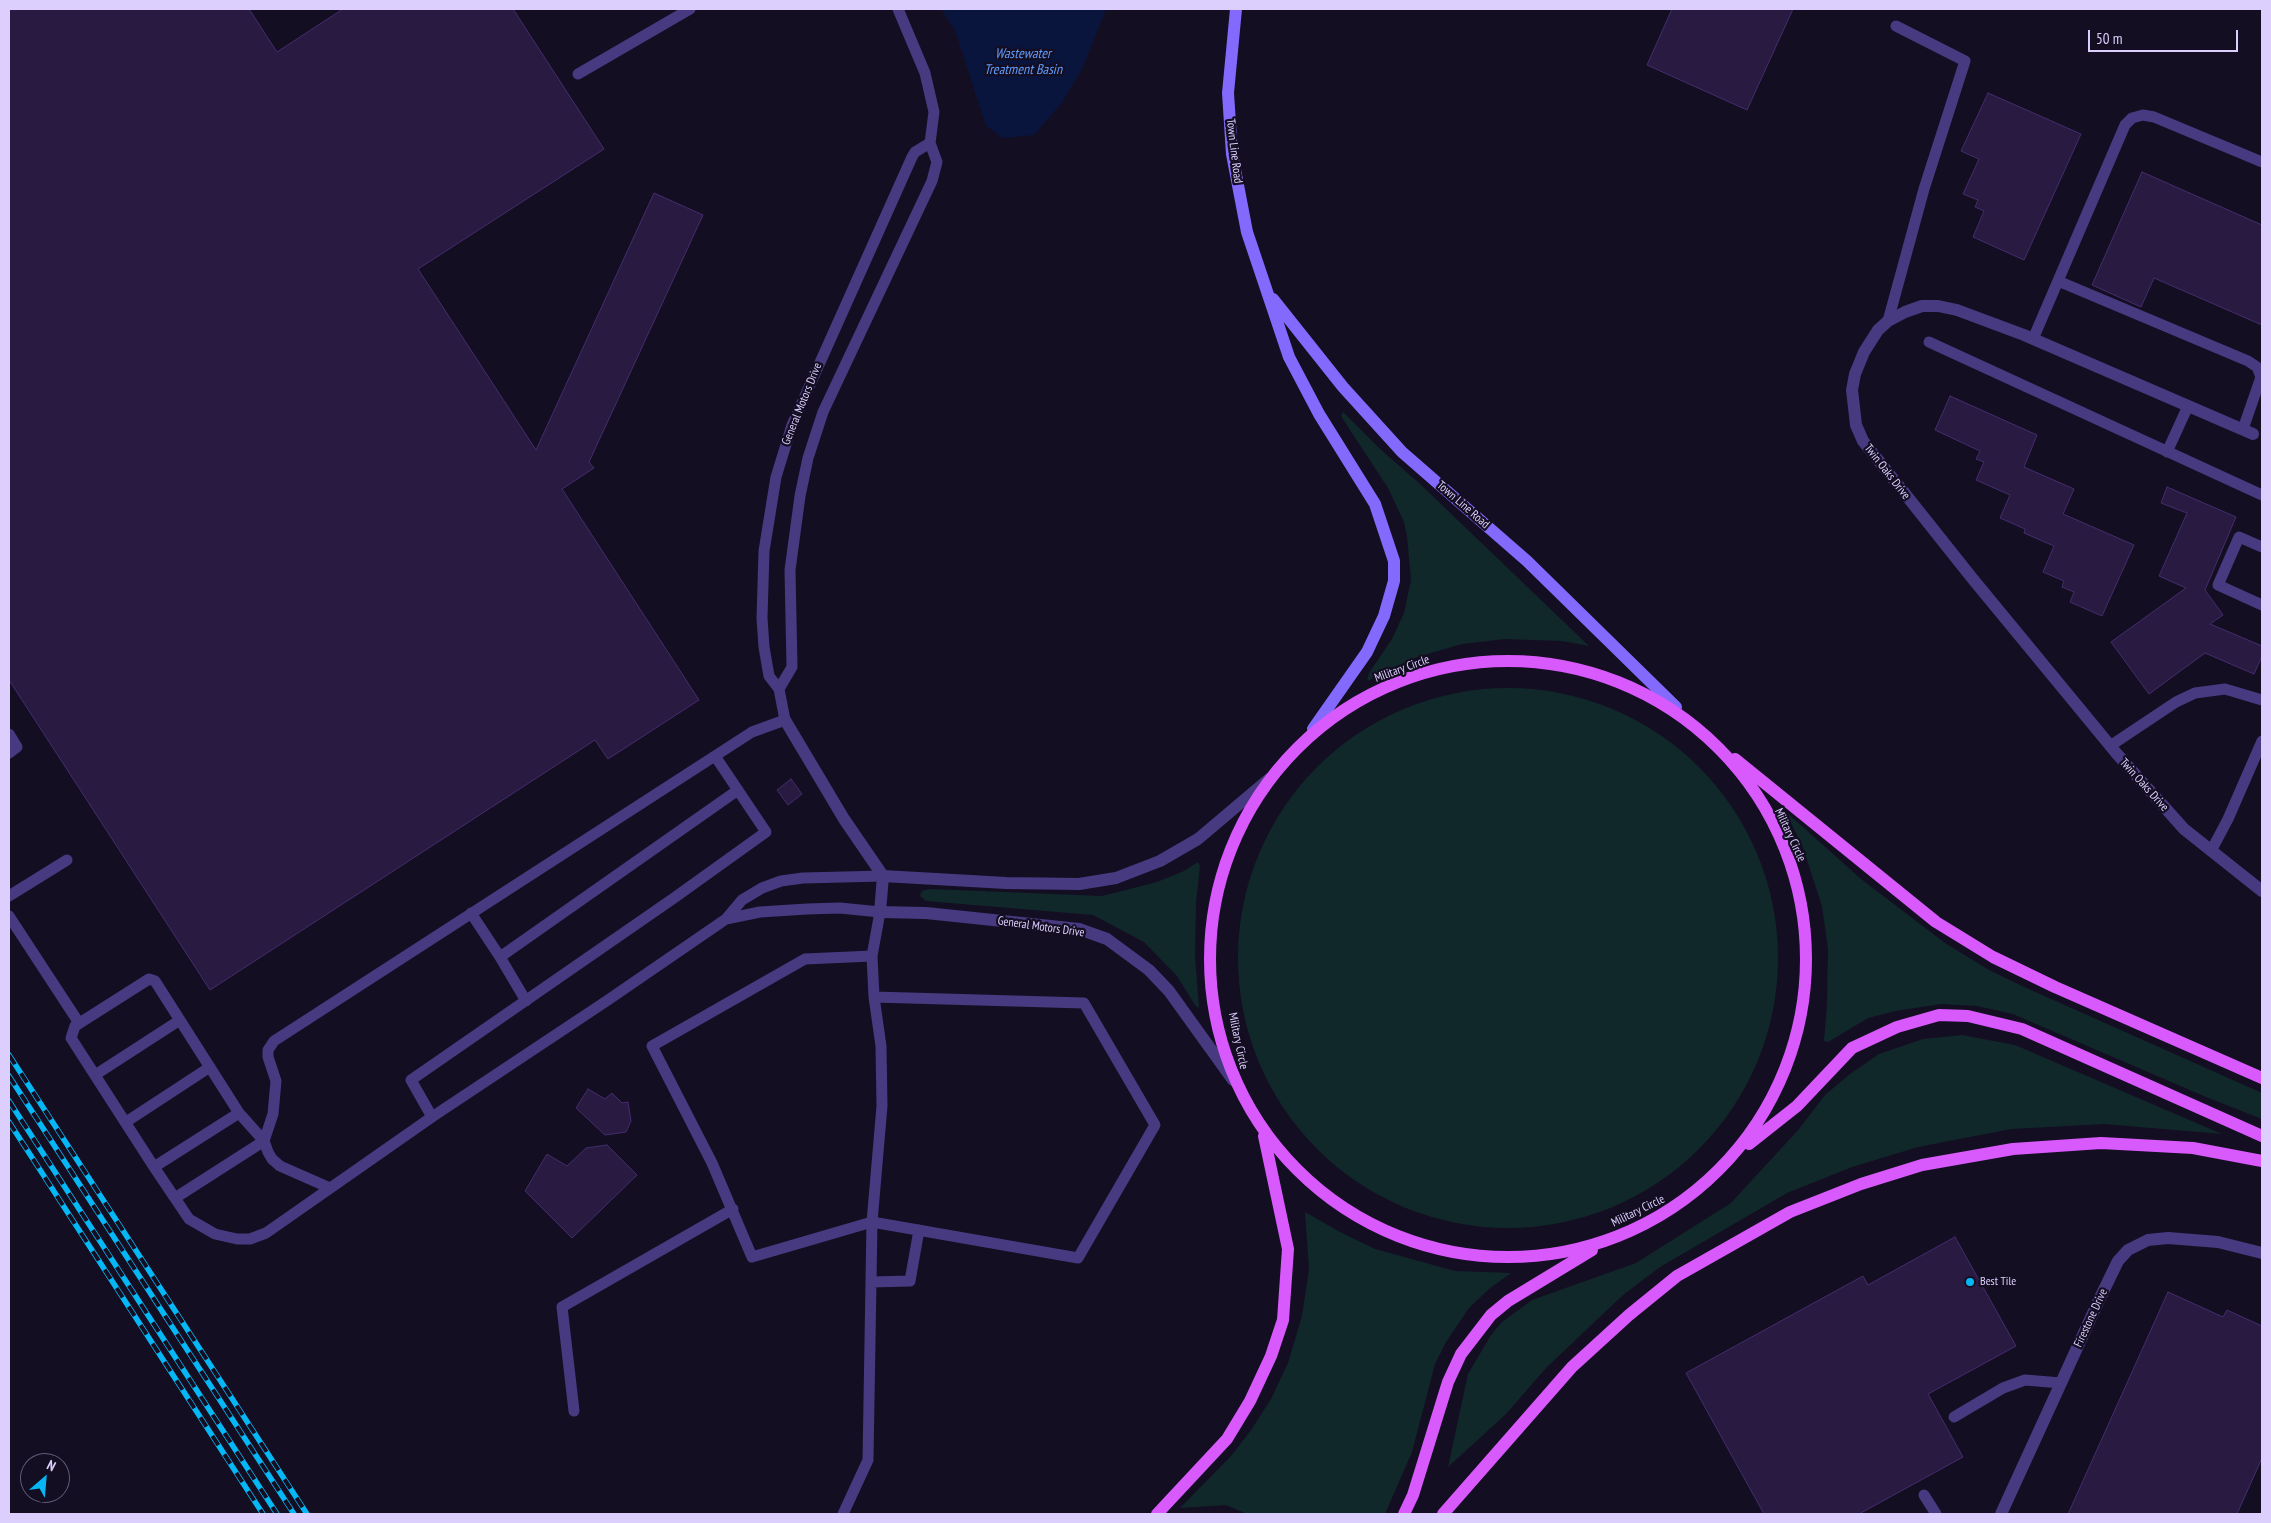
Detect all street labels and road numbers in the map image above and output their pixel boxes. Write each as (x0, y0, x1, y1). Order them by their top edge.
street label: Town Line Road (1223, 118, 1245, 184)
street label: General Motors Drive (779, 361, 825, 447)
street label: Twin Oaks Drive (1861, 442, 1913, 502)
street label: Town Line Road (1434, 478, 1492, 532)
street label: Military Circle (1373, 652, 1431, 686)
street label: Twin Oaks Drive (2117, 756, 2171, 814)
street label: Military Circle (1771, 806, 1809, 864)
street label: General Motors Drive (997, 914, 1085, 940)
street label: Military Circle (1225, 1011, 1251, 1071)
street label: Military Circle (1609, 1192, 1667, 1230)
street label: Firestone Drive (2071, 1286, 2111, 1350)

